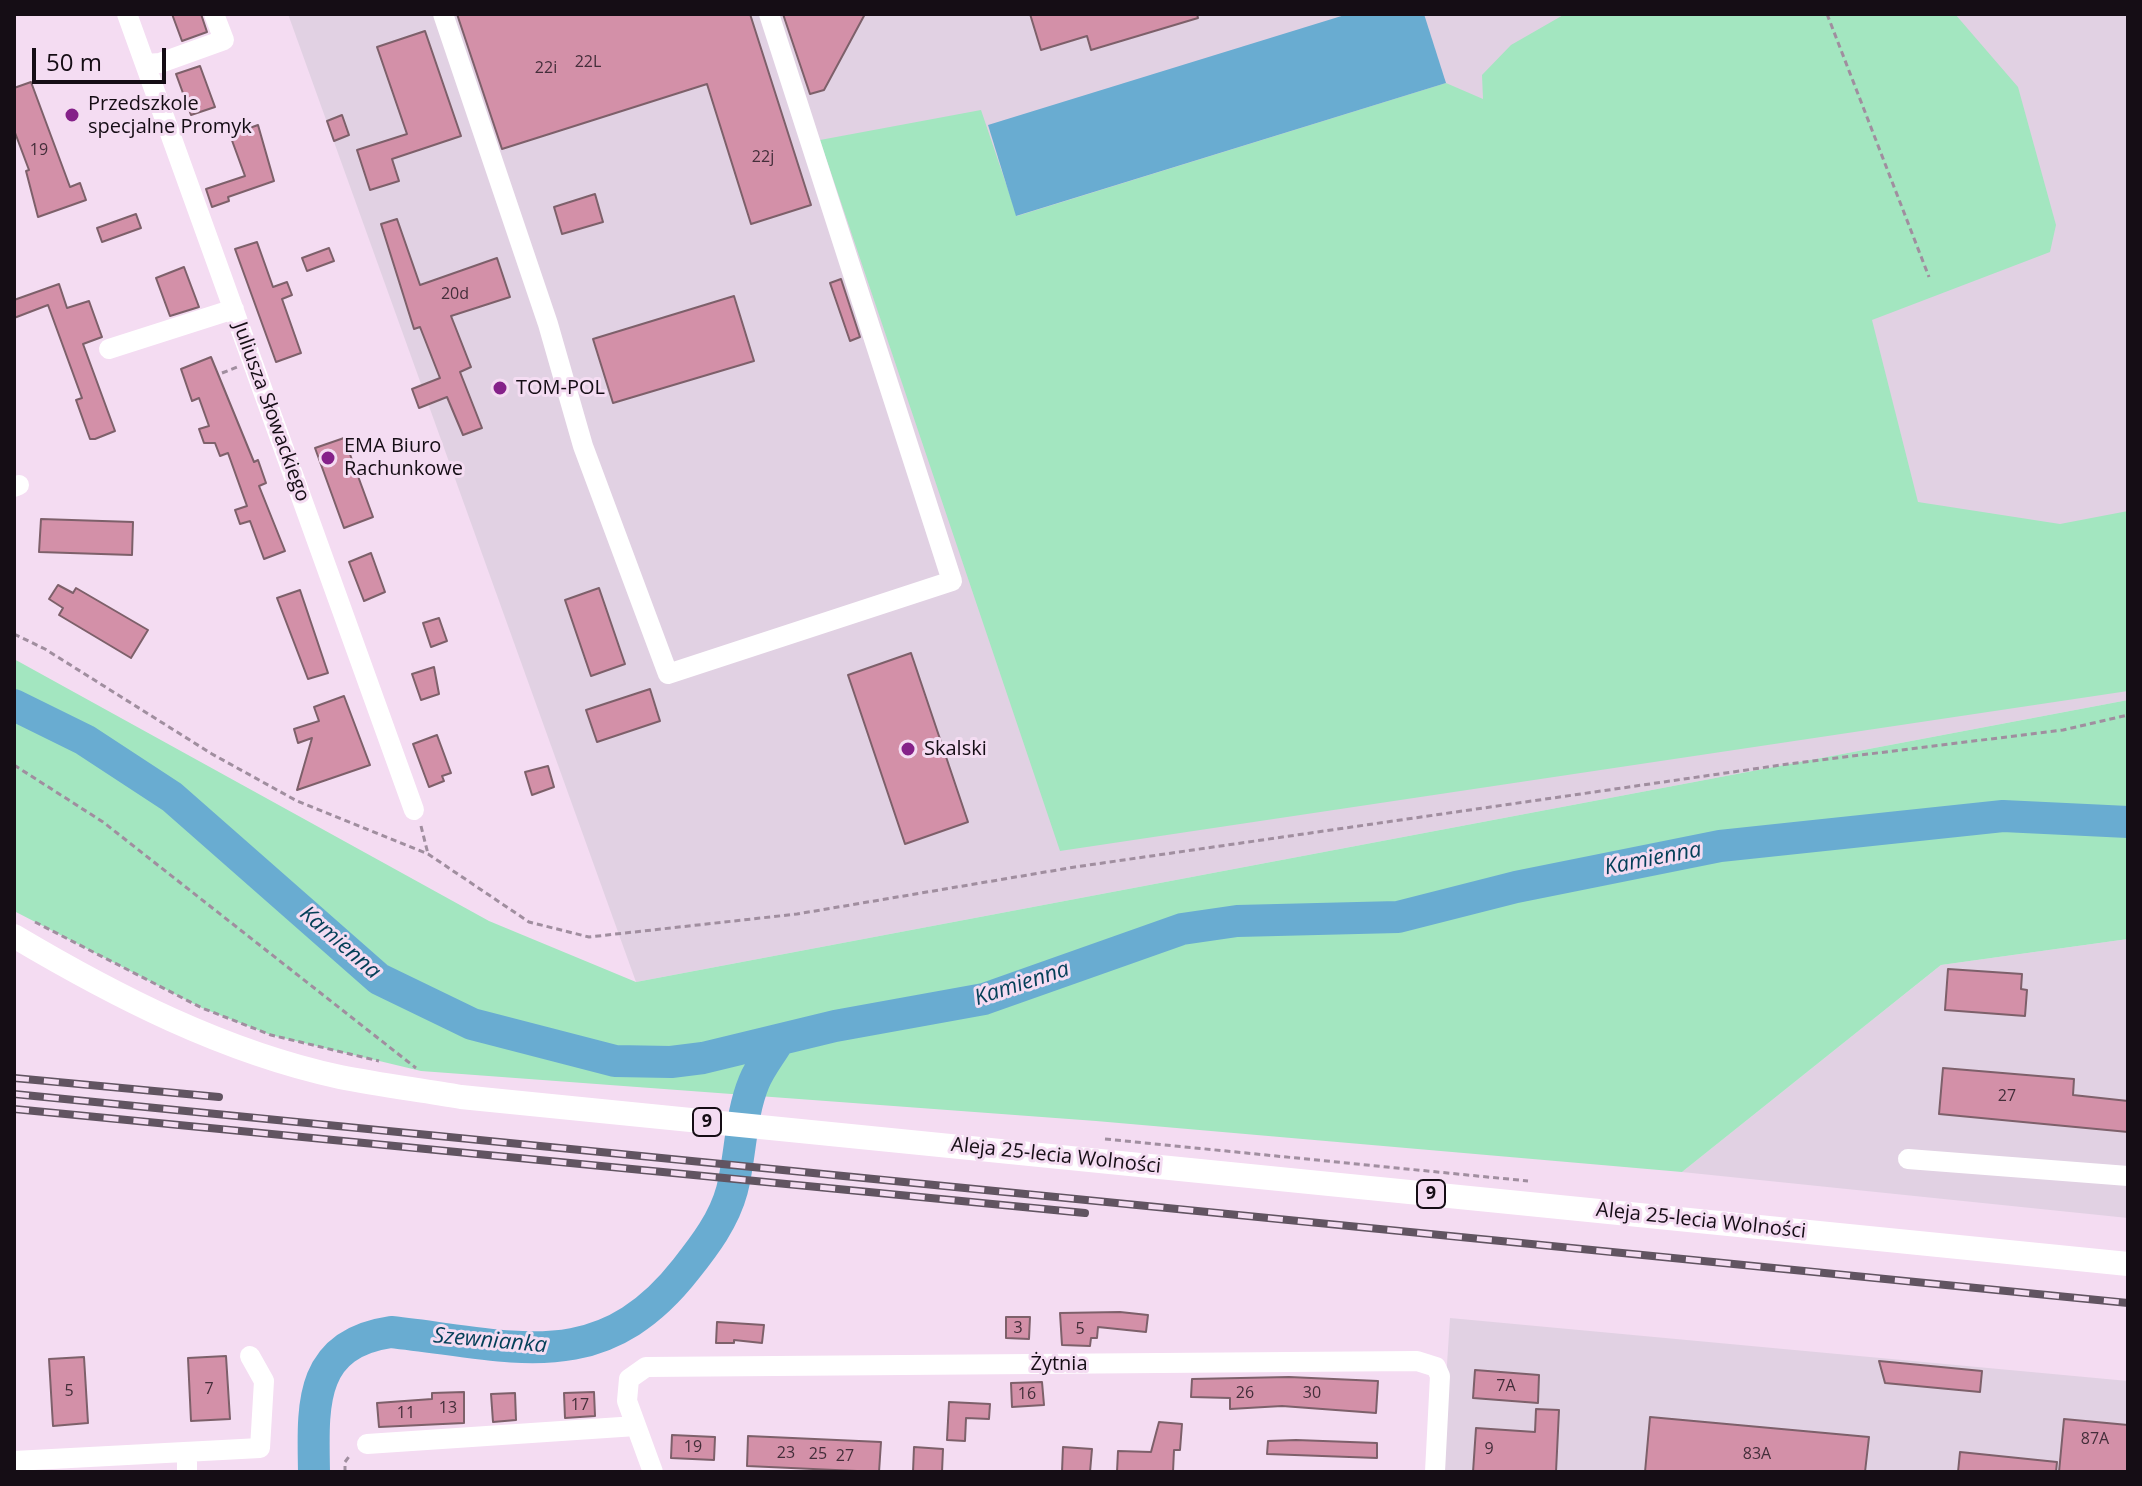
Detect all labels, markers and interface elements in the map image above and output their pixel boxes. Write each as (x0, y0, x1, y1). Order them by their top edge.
scale bar (36, 32, 170, 82)
text: 50 m (46, 45, 102, 78)
house number: 22L (575, 52, 601, 72)
house number: 22i (535, 58, 557, 78)
place label: Przedszkole specjalne Promyk (88, 92, 252, 139)
marker: Przedszkole specjalne Promyk (63, 106, 81, 124)
house number: 19 (30, 140, 48, 160)
house number: 22j (752, 147, 774, 167)
house number: 20d (441, 284, 469, 304)
street label: Juliusza Słowackiego (227, 319, 315, 505)
place label: TOM-POL (516, 376, 605, 400)
marker: TOM-POL (491, 379, 509, 397)
place label: EMA Biuro Rachunkowe (344, 434, 463, 481)
marker: EMA Biuro Rachunkowe (319, 449, 337, 467)
place label: Skalski (924, 737, 987, 761)
marker: Skalski (899, 740, 917, 758)
water label: Kamienna (1602, 837, 1704, 881)
water label: Kamienna (294, 901, 386, 985)
water label: Kamienna (971, 956, 1073, 1012)
house number: 27 (1998, 1086, 2016, 1106)
road number: 9 (693, 1108, 721, 1136)
street label: Aleja 25-lecia Wolności (950, 1133, 1162, 1179)
road number: 9 (1417, 1180, 1445, 1208)
street label: Aleja 25-lecia Wolności (1595, 1198, 1807, 1244)
house number: 3 (1013, 1318, 1023, 1338)
house number: 5 (1075, 1319, 1085, 1339)
water label: Szewnianka (432, 1323, 548, 1359)
street label: Żytnia (1030, 1352, 1088, 1376)
house number: 7A (1496, 1376, 1516, 1396)
house number: 7 (204, 1379, 214, 1399)
house number: 5 (64, 1381, 74, 1401)
house number: 26 (1236, 1383, 1254, 1403)
house number: 30 (1303, 1383, 1321, 1403)
house number: 16 (1018, 1384, 1036, 1404)
house number: 17 (571, 1395, 589, 1415)
house number: 13 (439, 1398, 457, 1418)
house number: 11 (397, 1403, 415, 1423)
house number: 87A (2081, 1429, 2109, 1449)
house number: 19 (684, 1437, 702, 1457)
house number: 9 (1484, 1439, 1494, 1459)
house number: 23 (777, 1443, 795, 1463)
house number: 25 (809, 1444, 827, 1464)
house number: 83A (1743, 1444, 1771, 1464)
house number: 27 (836, 1446, 854, 1466)

